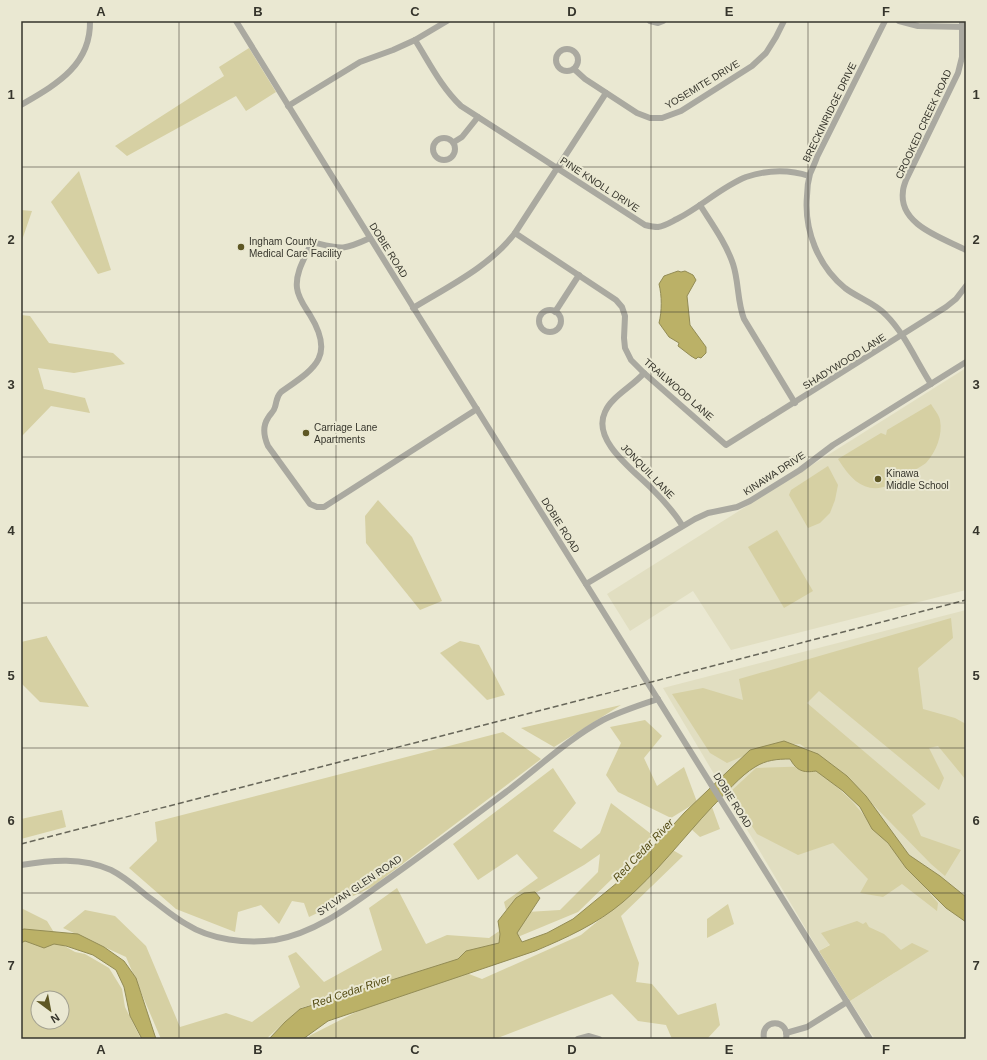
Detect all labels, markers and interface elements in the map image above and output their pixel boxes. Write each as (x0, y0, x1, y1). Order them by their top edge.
text: A (96, 4, 106, 19)
text: B (253, 4, 263, 19)
text: C (410, 4, 420, 19)
text: D (567, 4, 577, 19)
text: E (725, 4, 734, 19)
text: F (882, 4, 890, 19)
street label: YOSEMITE DRIVE (663, 58, 742, 111)
street label: BRECKINRIDGE DRIVE (801, 60, 859, 164)
street label: CROOKED CREEK ROAD (893, 68, 954, 181)
text: 1 (7, 87, 15, 102)
text: 1 (972, 87, 980, 102)
street label: PINE KNOLL DRIVE (558, 155, 642, 214)
street label: DOBIE ROAD (367, 221, 410, 280)
text: 2 (7, 232, 15, 247)
text: 2 (972, 232, 980, 247)
place label: Ingham County Medical Care Facility (249, 236, 342, 259)
marker: Ingham County Medical Care Facility (236, 242, 246, 252)
street label: SHADYWOOD LANE (801, 331, 888, 391)
street label: TRAILWOOD LANE (642, 356, 716, 423)
text: 3 (7, 377, 15, 392)
text: 3 (972, 377, 980, 392)
place label: Carriage Lane Apartments (314, 422, 378, 445)
marker: Carriage Lane Apartments (301, 428, 311, 438)
street label: JONQUIL LANE (619, 442, 677, 501)
street label: KINAWA DRIVE (741, 449, 808, 498)
place label: Kinawa Middle School (886, 468, 949, 491)
marker: Kinawa Middle School (873, 474, 883, 484)
street label: DOBIE ROAD (539, 496, 582, 555)
text: 4 (7, 523, 15, 538)
text: 4 (972, 523, 980, 538)
text: 5 (7, 668, 15, 683)
text: 5 (972, 668, 980, 683)
street label: DOBIE ROAD (711, 771, 754, 830)
text: 6 (7, 813, 15, 828)
text: 6 (972, 813, 980, 828)
water label: Red Cedar River (610, 815, 677, 884)
street label: SYLVAN GLEN ROAD (315, 853, 404, 918)
text: 7 (7, 958, 15, 973)
text: 7 (972, 958, 980, 973)
water label: Red Cedar River (310, 972, 393, 1010)
north arrow (30, 990, 70, 1030)
text: N (49, 1011, 62, 1026)
text: A (96, 1042, 106, 1057)
text: B (253, 1042, 263, 1057)
text: C (410, 1042, 420, 1057)
text: D (567, 1042, 577, 1057)
text: E (725, 1042, 734, 1057)
text: F (882, 1042, 890, 1057)

